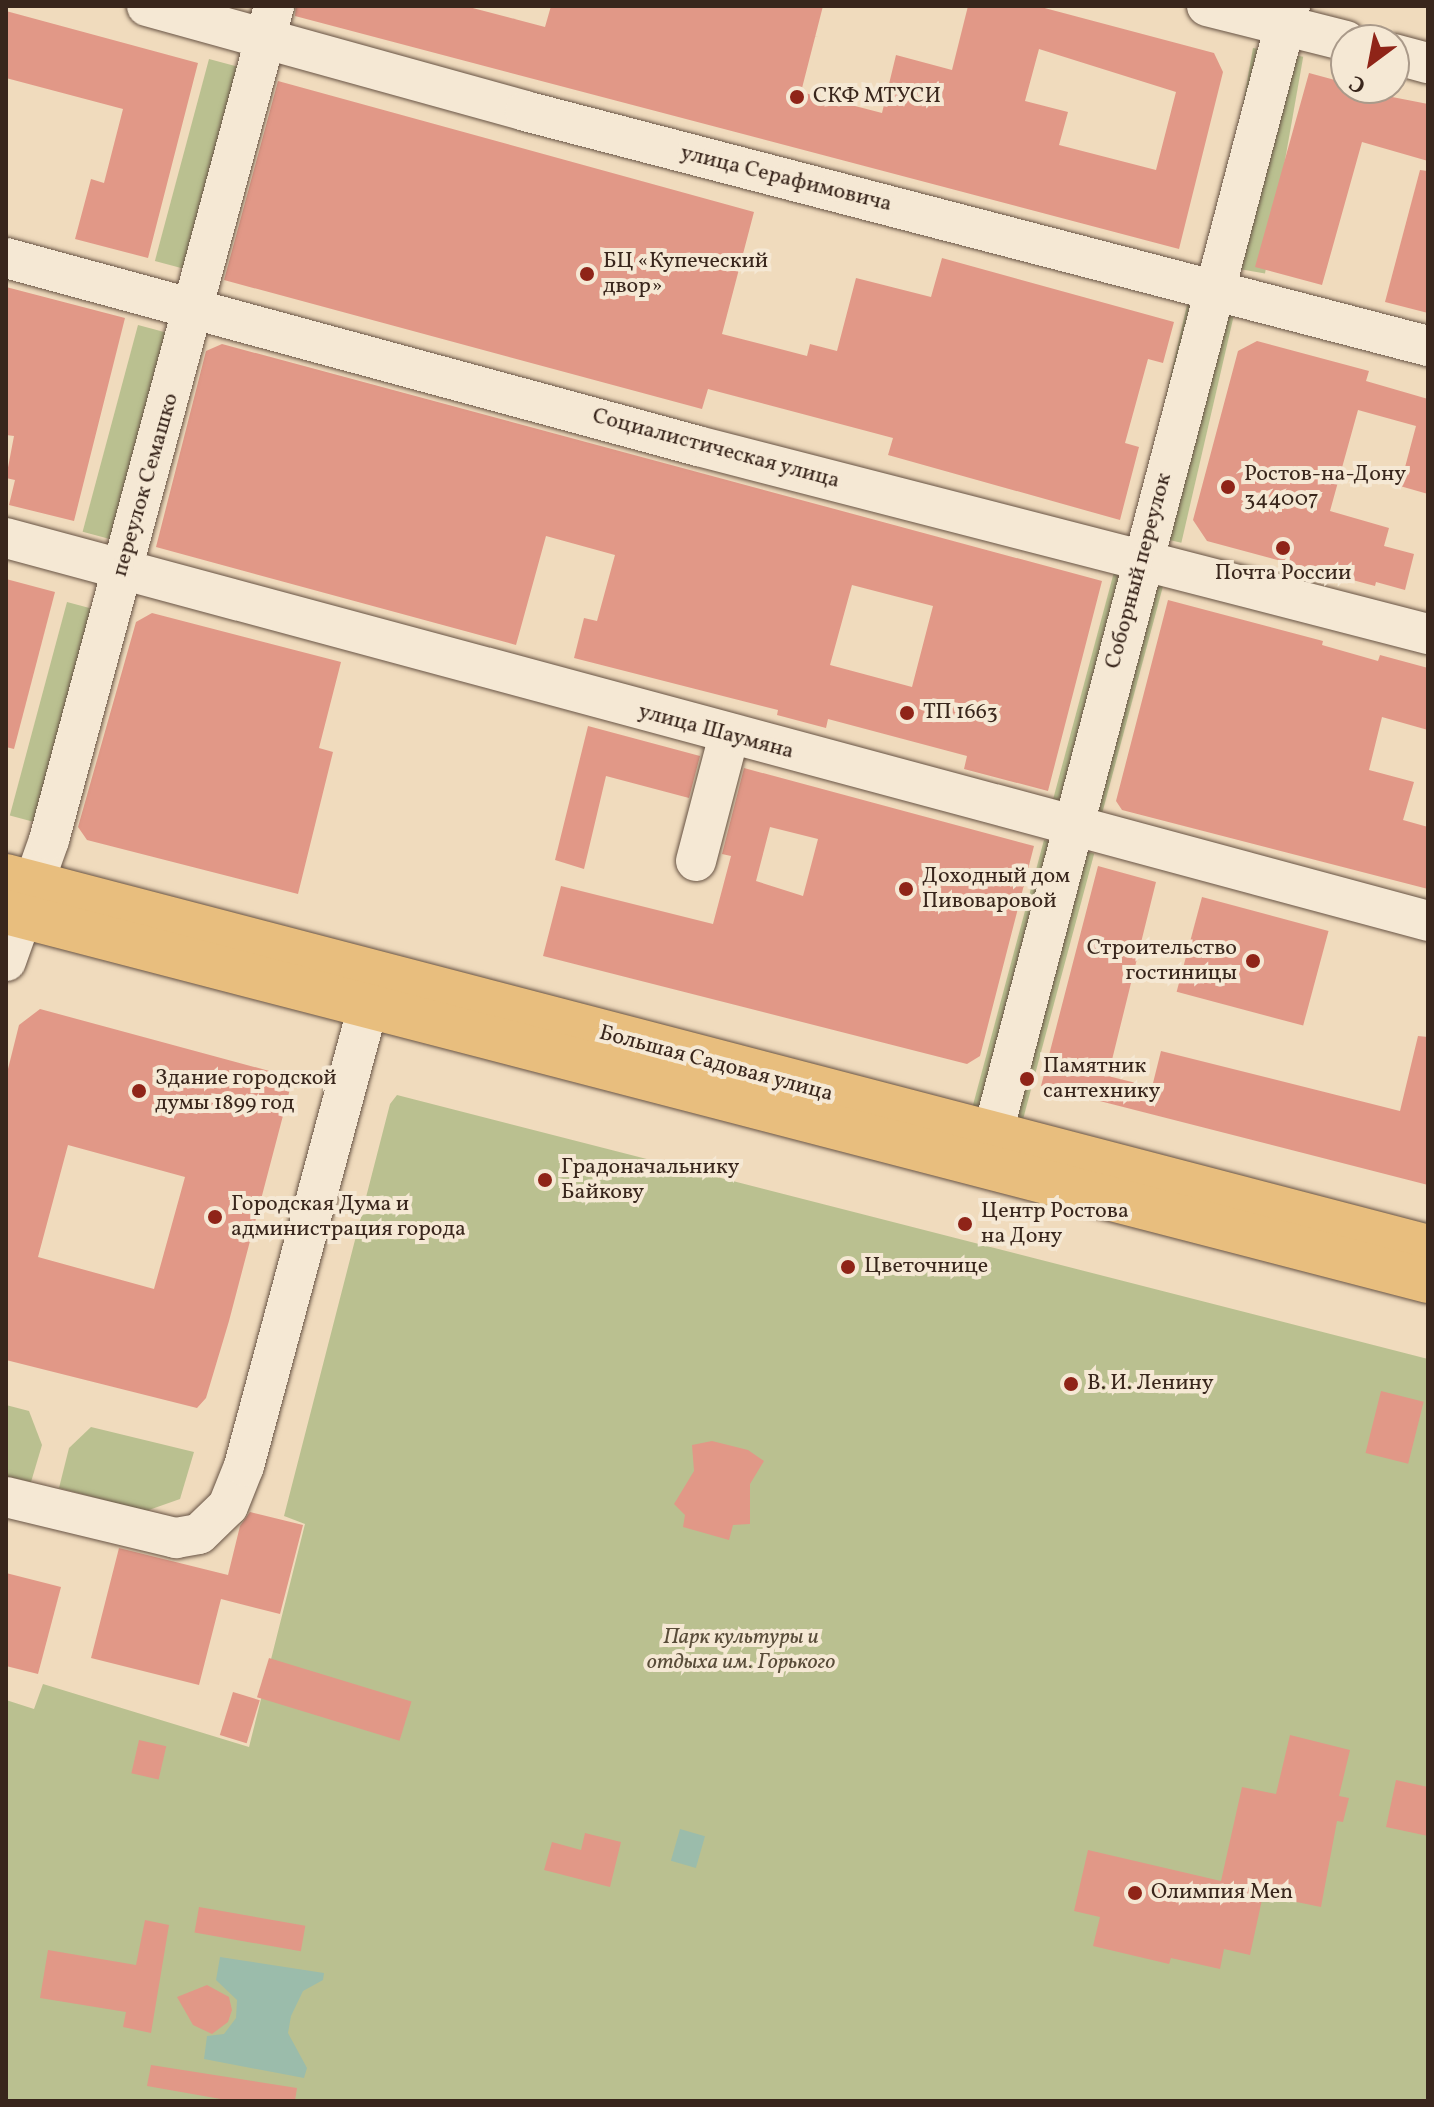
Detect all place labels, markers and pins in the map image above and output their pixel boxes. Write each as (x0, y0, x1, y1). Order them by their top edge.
place label: СКФ МТУСИ (813, 84, 941, 110)
marker: СКФ МТУСИ (788, 88, 806, 106)
place label: БЦ «Купеческий двор» (603, 248, 769, 300)
marker: БЦ «Купеческий двор» (578, 265, 596, 283)
place label: Ростов-на-Дону 344007 (1244, 461, 1406, 512)
marker: Ростов-на-Дону 344007 (1219, 478, 1237, 496)
marker: Почта России (1274, 539, 1292, 557)
place label: Почта России (1215, 561, 1351, 587)
place label: ТП 1663 (923, 700, 998, 726)
marker: ТП 1663 (898, 704, 916, 722)
place label: Доходный дом Пивоваровой (922, 863, 1070, 914)
marker: Доходный дом Пивоваровой (897, 880, 915, 898)
place label: Строительство гостиницы (1087, 935, 1237, 986)
marker: Строительство гостиницы (1244, 952, 1262, 970)
place label: Памятник сантехнику (1043, 1053, 1160, 1104)
place label: Здание городской думы 1899 год (155, 1065, 337, 1116)
marker: Памятник сантехнику (1018, 1070, 1036, 1088)
marker: Здание городской думы 1899 год (130, 1082, 148, 1100)
place label: Градоначальнику Байкову (561, 1154, 739, 1206)
marker: Градоначальнику Байкову (536, 1171, 554, 1189)
place label: Городская Дума и администрация города (231, 1191, 466, 1242)
place label: Центр Ростова на Дону (981, 1198, 1129, 1250)
marker: Городская Дума и администрация города (206, 1208, 224, 1226)
marker: Центр Ростова на Дону (956, 1215, 974, 1233)
place label: Цветочнице (864, 1254, 988, 1280)
marker: Цветочнице (839, 1258, 857, 1276)
place label: В. И. Ленину (1087, 1371, 1214, 1397)
marker: В. И. Ленину (1062, 1375, 1080, 1393)
place label: Олимпия Men (1151, 1880, 1293, 1906)
marker: Олимпия Men (1126, 1884, 1144, 1902)

